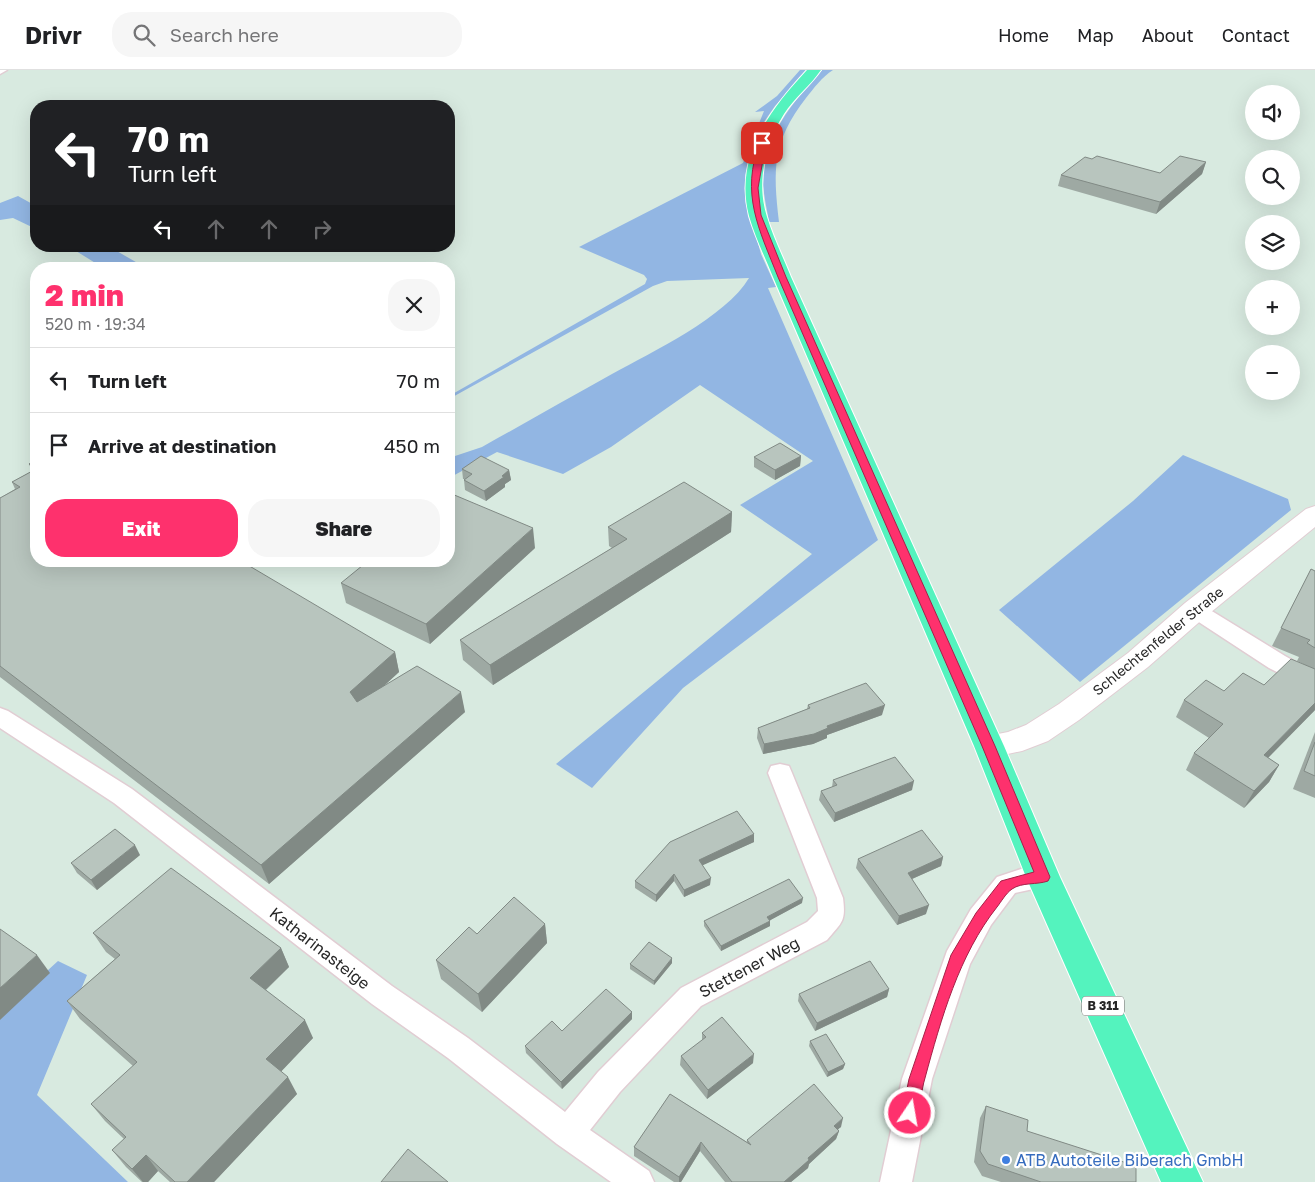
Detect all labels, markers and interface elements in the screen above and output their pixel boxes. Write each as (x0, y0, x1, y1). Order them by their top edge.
search box (112, 12, 462, 57)
text: Drivr (25, 20, 82, 49)
icon: search (130, 21, 158, 49)
text: Search here (170, 23, 279, 46)
text: Home (998, 24, 1049, 46)
text: Map (1077, 24, 1114, 46)
text: About (1142, 24, 1194, 46)
text: Contact (1222, 24, 1290, 46)
map controls (1245, 85, 1300, 400)
button: sound (1245, 85, 1300, 140)
text: 70 m (128, 118, 209, 160)
icon: left (45, 120, 110, 185)
pin (741, 122, 783, 164)
icon: arrive (748, 129, 776, 157)
button: search (1245, 150, 1300, 205)
text: Turn left (128, 160, 217, 187)
icon: left (149, 215, 177, 243)
icon: ahead (202, 215, 230, 243)
icon: ahead (255, 215, 283, 243)
icon: right (308, 215, 336, 243)
button: layers (1245, 215, 1300, 270)
text: 2 min (45, 277, 124, 313)
button: close (388, 279, 440, 331)
button: + (1245, 280, 1300, 335)
text: 520 m · 19:34 (45, 314, 146, 334)
button: − (1245, 345, 1300, 400)
icon: left (45, 366, 73, 394)
text: Turn left (88, 369, 167, 392)
text: 70 m (397, 369, 440, 392)
icon: arrive (45, 431, 73, 459)
text: Arrive at destination (88, 434, 276, 457)
text: 450 m (384, 434, 440, 457)
button: Exit (45, 499, 238, 557)
button: Share (248, 499, 440, 557)
street label: Schlechtenfelder Straße (1089, 583, 1226, 698)
street label: Katharinasteige (266, 903, 374, 993)
street label: Stettener Weg (695, 932, 803, 1002)
road number: B 311 (1082, 996, 1124, 1016)
position arrow (883, 1086, 935, 1138)
place label: ATB Autoteile Biberach GmbH (1016, 1150, 1244, 1170)
marker: ATB Autoteile Biberach GmbH (1000, 1154, 1012, 1166)

